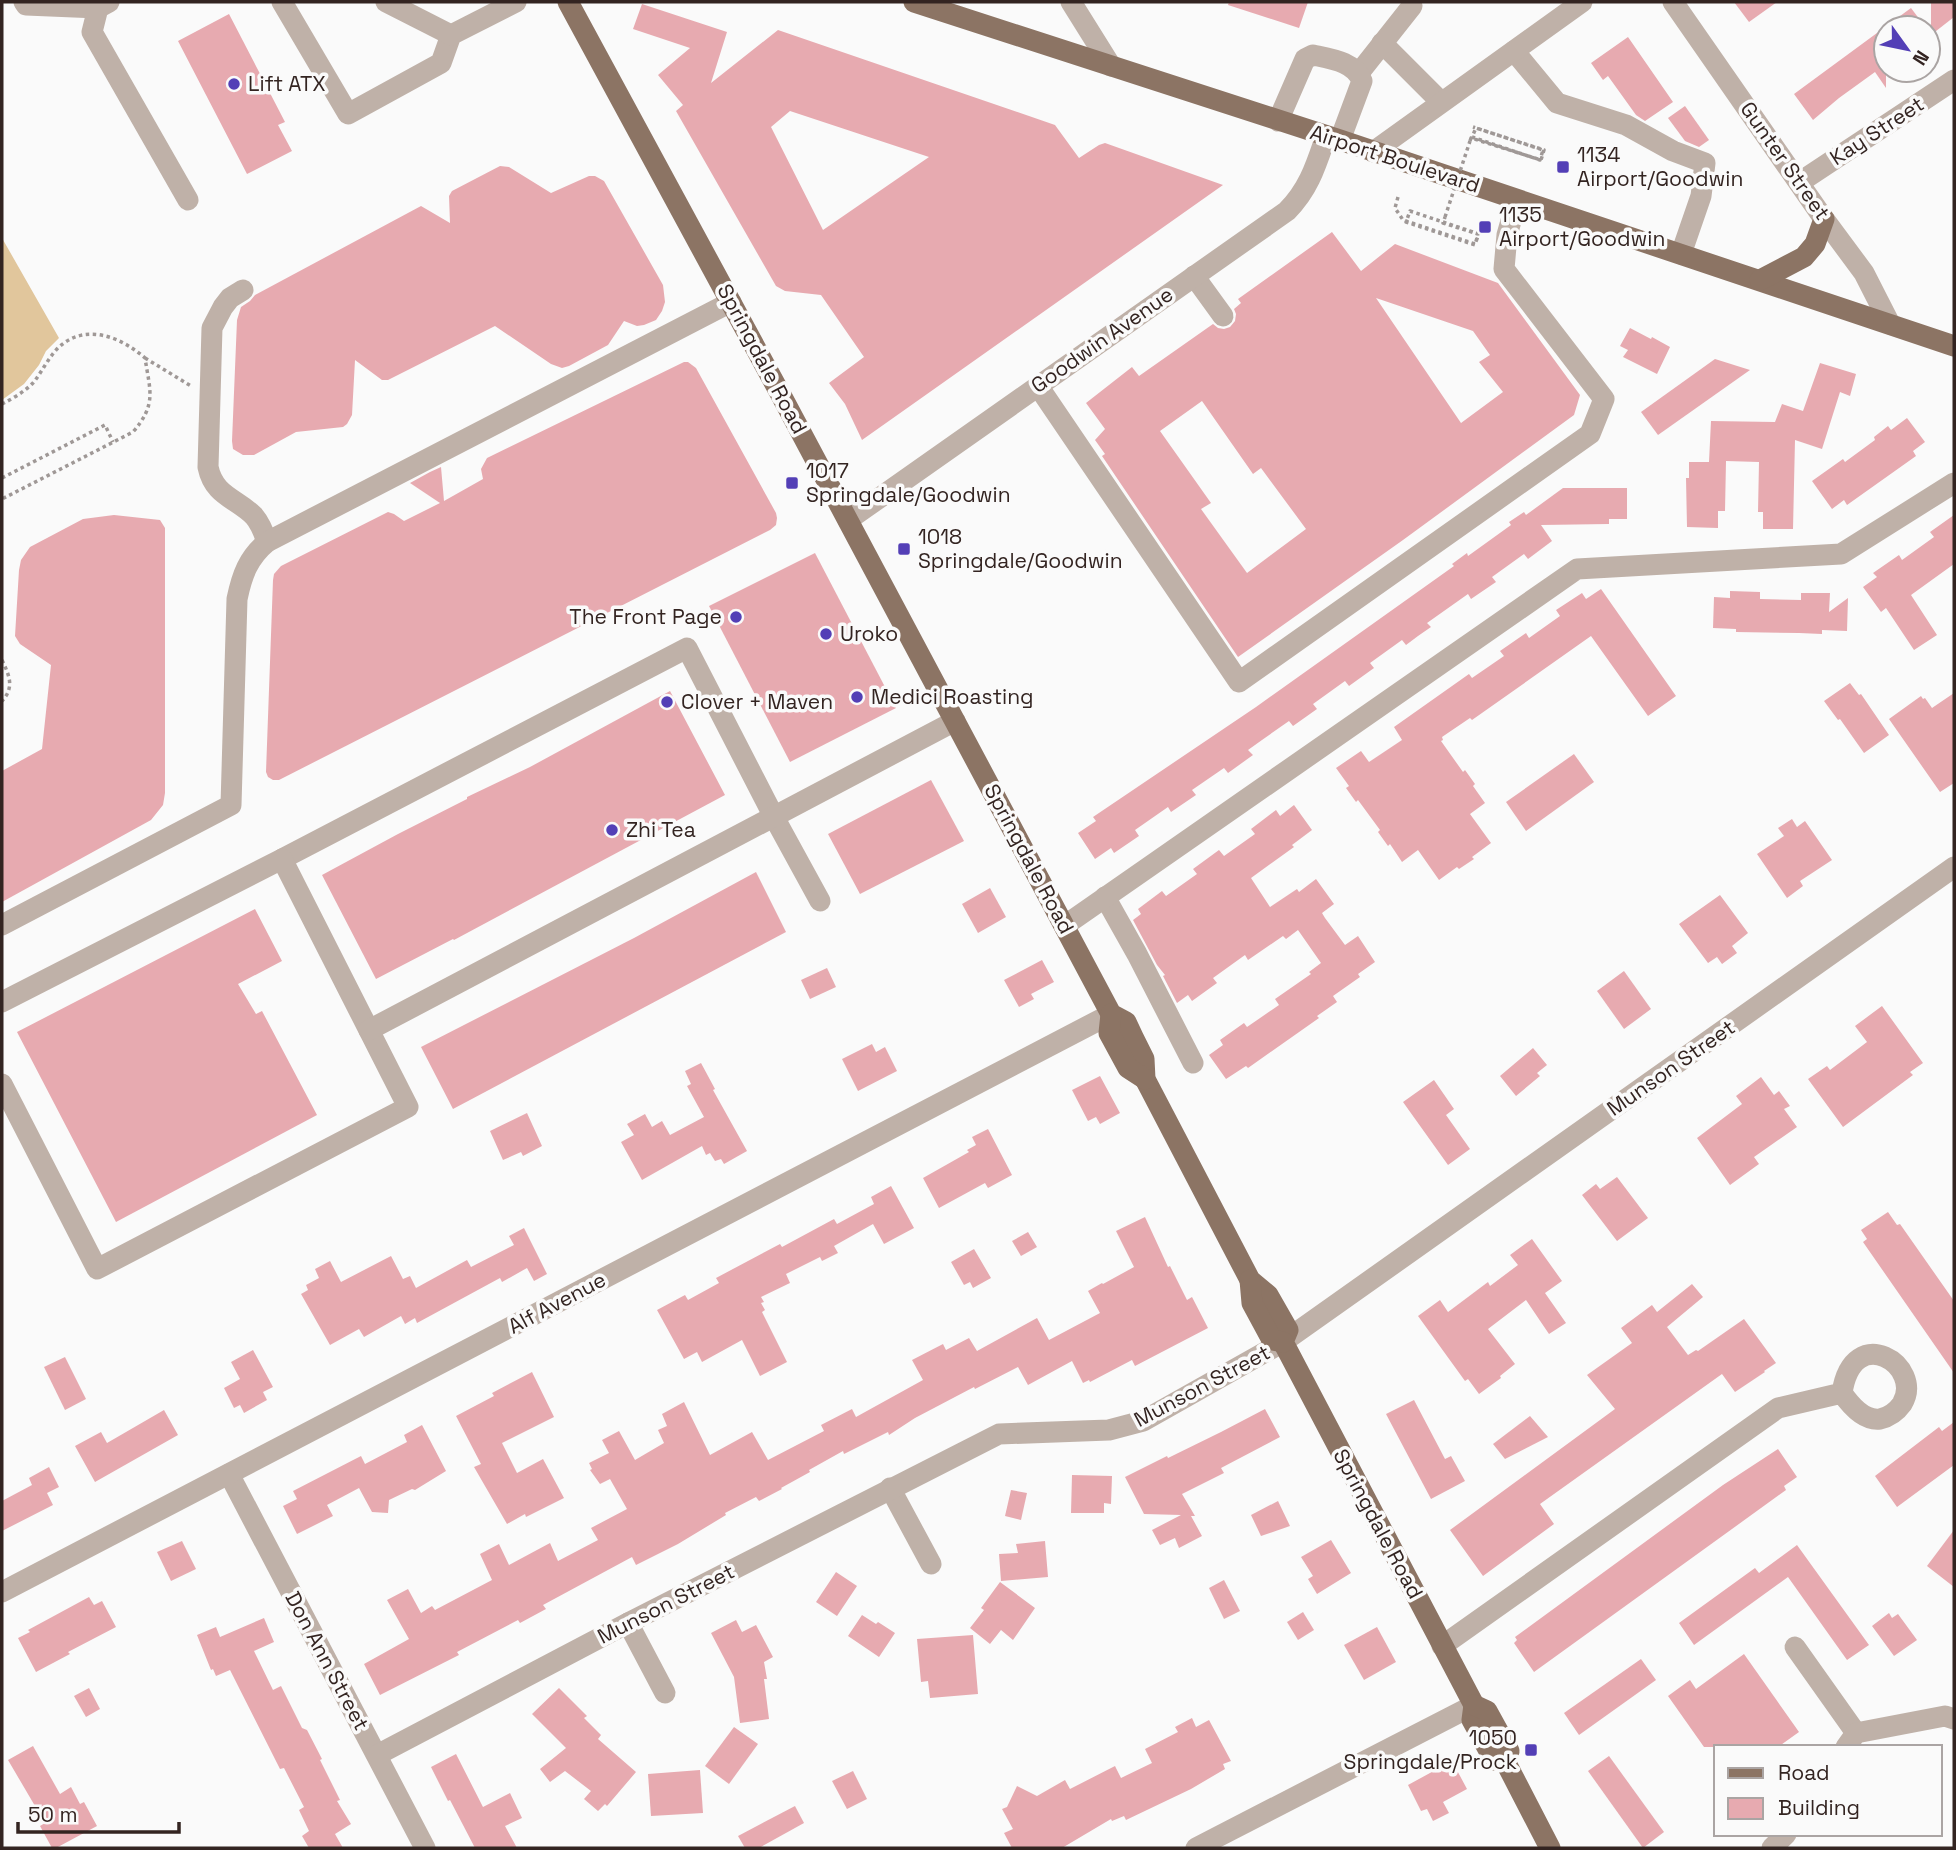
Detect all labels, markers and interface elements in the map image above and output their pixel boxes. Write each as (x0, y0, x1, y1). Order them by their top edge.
north arrow (1872, 14, 1942, 84)
text: N (1907, 46, 1935, 70)
place label: Lift ATX (248, 70, 326, 97)
marker: Lift ATX (226, 76, 242, 92)
street label: Kay Street (1824, 90, 1929, 171)
street label: Gunter Street (1735, 96, 1836, 225)
street label: Airport Boulevard (1307, 118, 1483, 199)
place label: 1134 Airport/Goodwin (1577, 141, 1743, 192)
marker: 1134 Airport/Goodwin (1555, 159, 1571, 175)
place label: 1135 Airport/Goodwin (1499, 201, 1665, 252)
marker: 1135 Airport/Goodwin (1477, 219, 1493, 235)
street label: Springdale Road (712, 279, 813, 438)
street label: Goodwin Avenue (1025, 281, 1178, 399)
place label: 1017 Springdale/Goodwin (806, 457, 1011, 508)
marker: 1017 Springdale/Goodwin (784, 475, 800, 491)
place label: 1018 Springdale/Goodwin (918, 523, 1123, 574)
marker: 1018 Springdale/Goodwin (896, 541, 912, 557)
place label: The Front Page (569, 603, 722, 630)
marker: The Front Page (728, 609, 744, 625)
place label: Uroko (840, 620, 898, 647)
marker: Uroko (818, 626, 834, 642)
place label: Medici Roasting (871, 683, 1034, 710)
place label: Clover + Maven (681, 688, 833, 715)
marker: Medici Roasting (849, 689, 865, 705)
marker: Clover + Maven (659, 694, 675, 710)
street label: Springdale Road (979, 779, 1080, 938)
place label: Zhi Tea (626, 816, 696, 843)
marker: Zhi Tea (604, 822, 620, 838)
street label: Munson Street (1601, 1013, 1740, 1122)
street label: Alf Avenue (503, 1266, 610, 1340)
street label: Munson Street (1129, 1338, 1274, 1433)
street label: Springdale Road (1328, 1444, 1429, 1603)
street label: Munson Street (593, 1557, 739, 1650)
street label: Don Ann Street (280, 1587, 375, 1735)
place label: 1050 Springdale/Prock (1344, 1724, 1517, 1775)
marker: 1050 Springdale/Prock (1523, 1742, 1539, 1758)
legend (1714, 1745, 1942, 1836)
text: Road (1778, 1759, 1830, 1786)
scale bar (18, 1790, 178, 1834)
text: Building (1778, 1794, 1860, 1821)
text: 50 m (28, 1801, 78, 1828)

